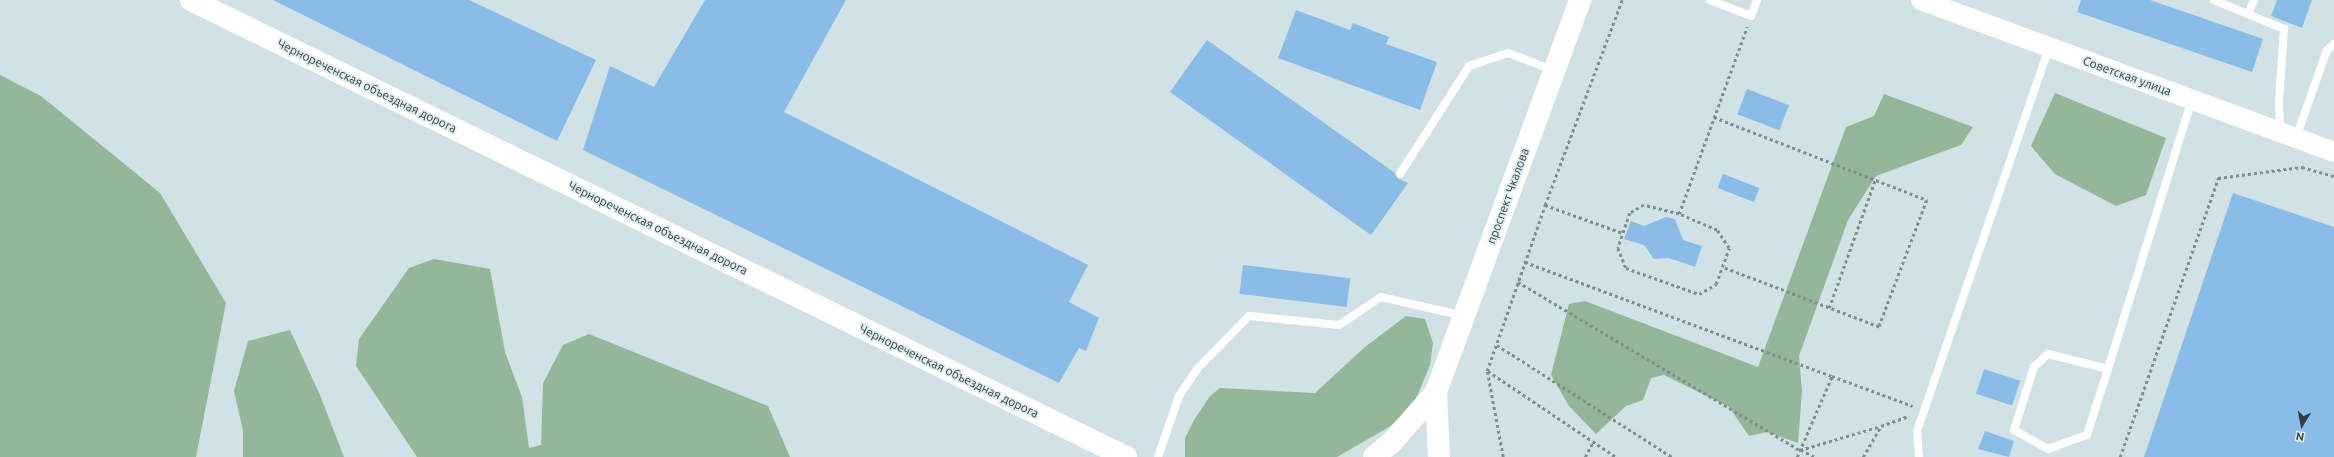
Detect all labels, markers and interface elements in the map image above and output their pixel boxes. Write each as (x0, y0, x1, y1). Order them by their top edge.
street label: Чернореченская объездная дорога (275, 36, 459, 136)
street label: Советская улица (2081, 53, 2173, 99)
street label: проспект Чкалова (1484, 146, 1532, 246)
street label: Чернореченская объездная дорога (566, 178, 750, 278)
street label: Чернореченская объездная дорога (857, 321, 1041, 421)
north arrow (2282, 405, 2322, 445)
text: N (2295, 430, 2305, 443)

